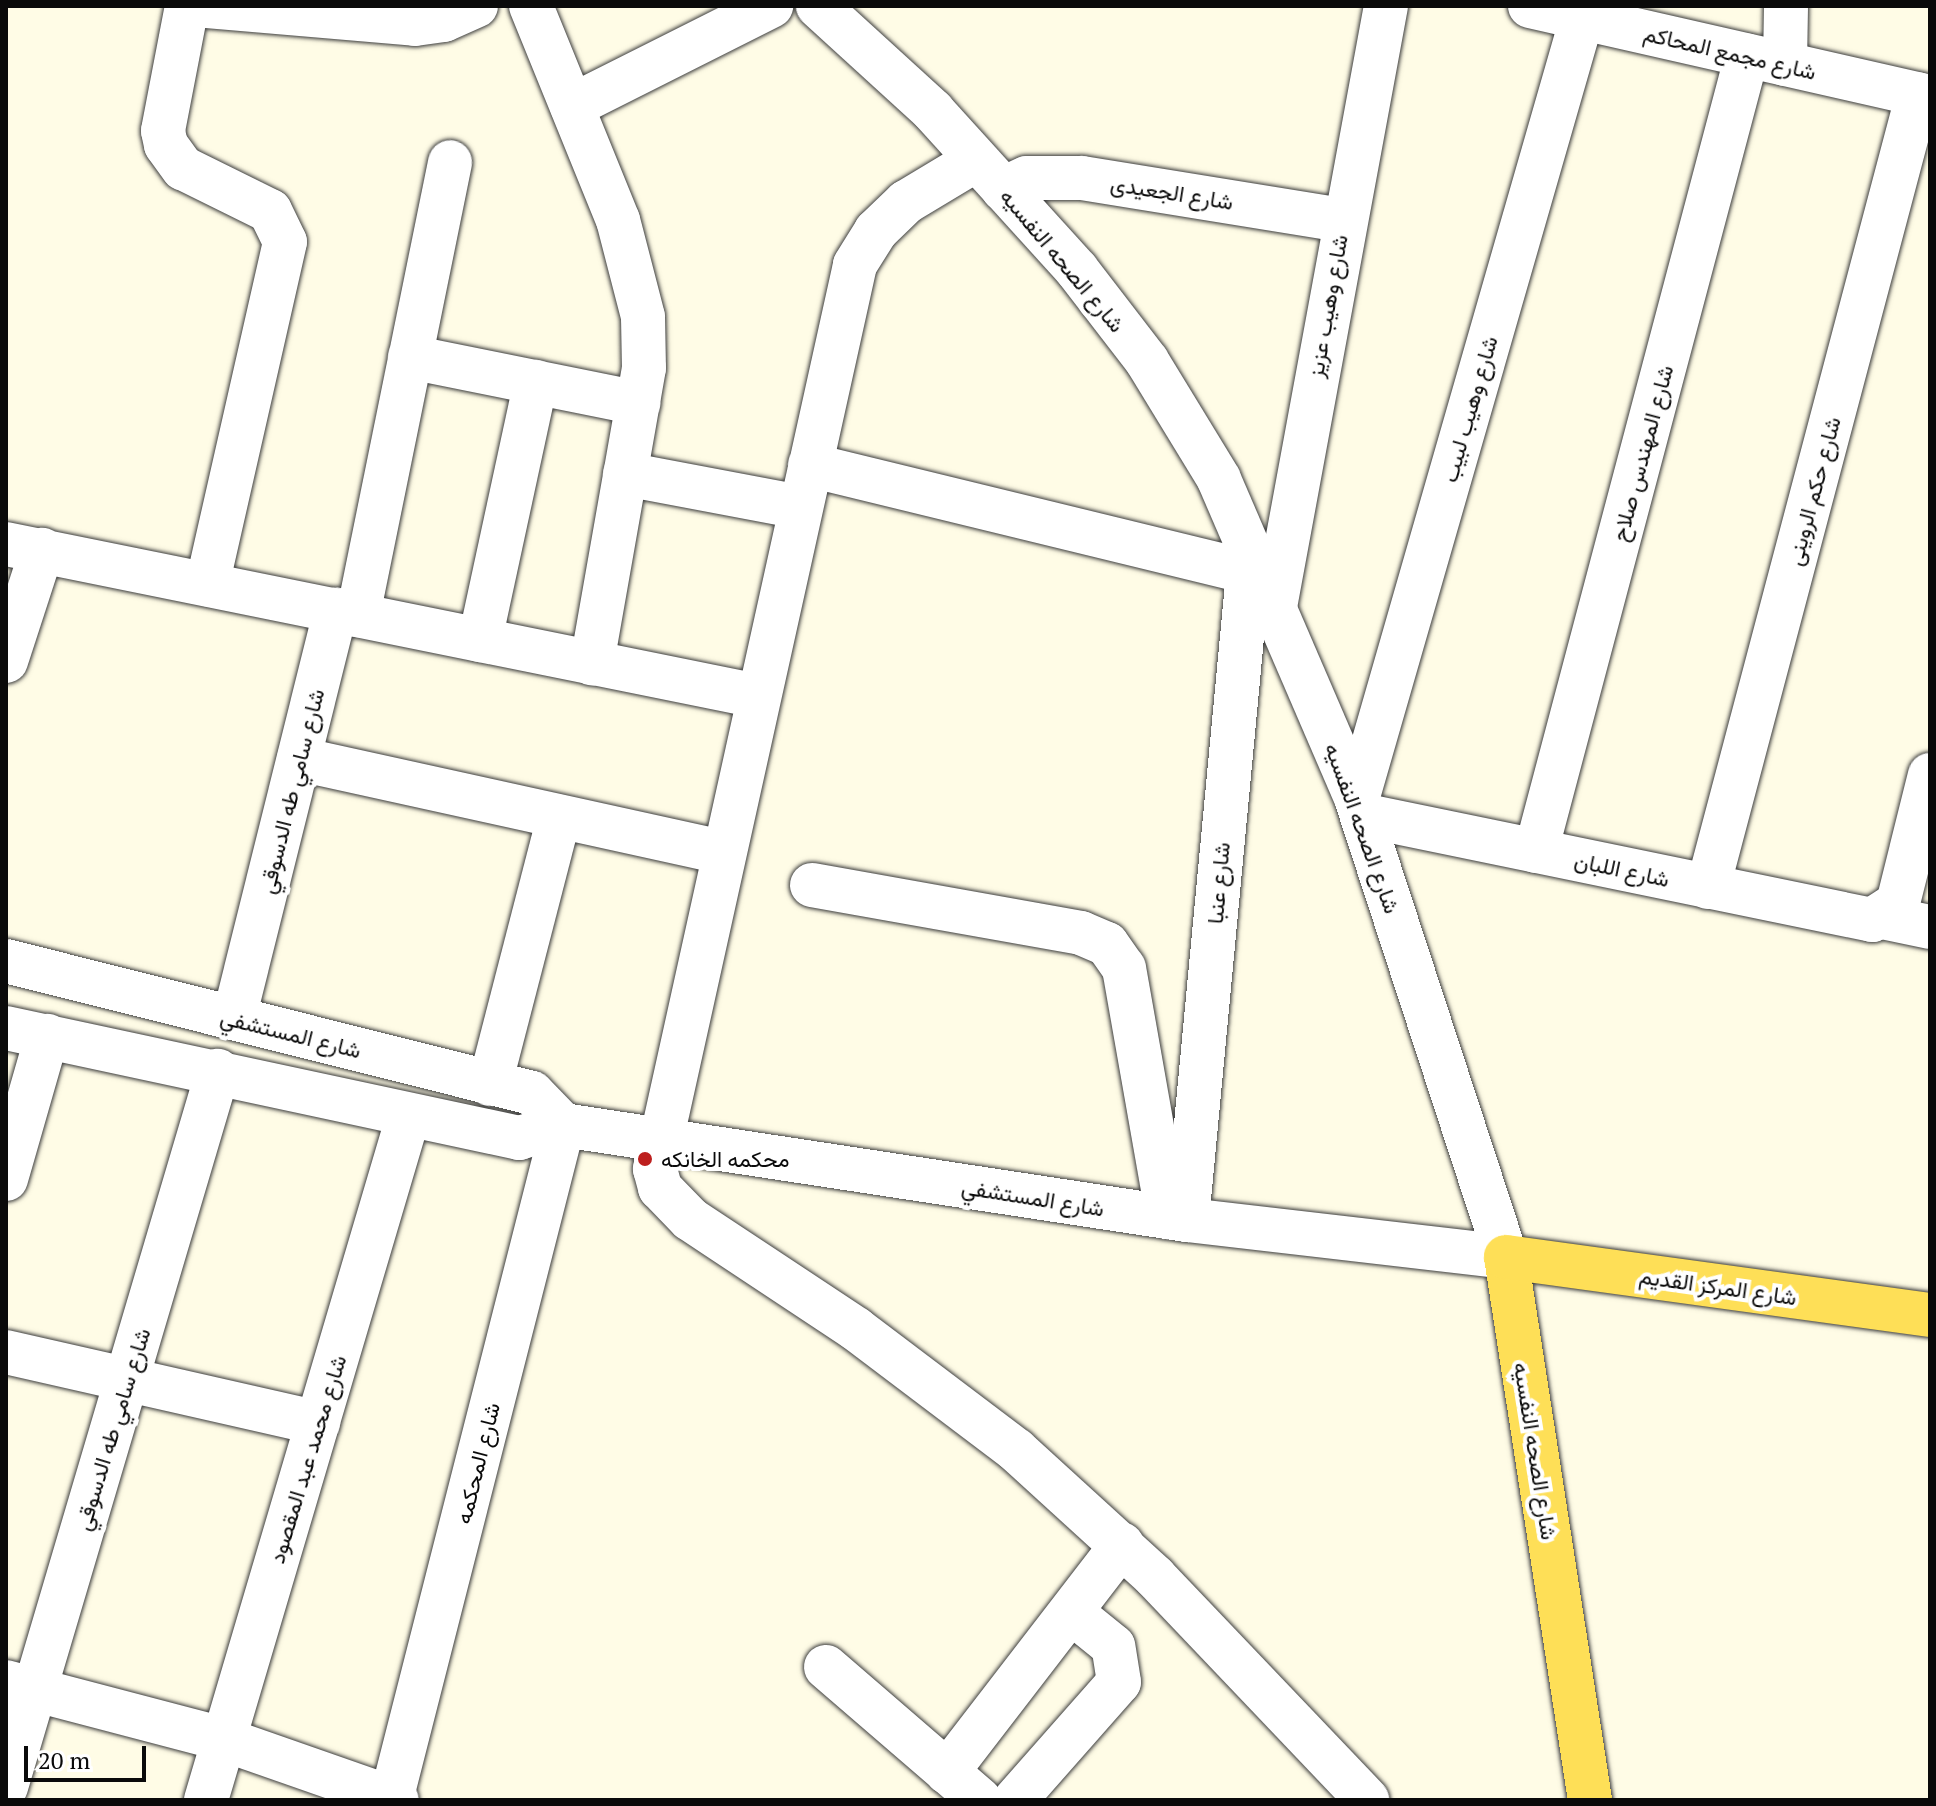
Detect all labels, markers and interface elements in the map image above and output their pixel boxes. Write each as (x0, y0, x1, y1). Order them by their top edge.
street label: شارع مجمع المحاكم (1641, 19, 1819, 85)
street label: شارع الجعيدى (1109, 169, 1235, 215)
street label: شارع الصحه النفسيه (995, 183, 1131, 337)
street label: شارع وهيب عزيز (1301, 233, 1353, 379)
street label: شارع وهيب لبيب (1436, 333, 1502, 485)
street label: شارع المهندس صلاح (1606, 362, 1678, 544)
street label: شارع حكم الروينى (1780, 414, 1846, 568)
street label: شارع سامي طه الدسوقي (253, 686, 329, 896)
street label: شارع الصحه النفسيه (1320, 739, 1406, 917)
street label: شارع عنبا (1201, 841, 1235, 925)
street label: شارع اللبان (1572, 846, 1672, 892)
street label: شارع المستشفي (218, 1003, 364, 1063)
place label: محكمه الخانكه (661, 1146, 789, 1172)
marker: محكمه الخانكه (636, 1150, 654, 1168)
street label: شارع المستشفي (960, 1173, 1106, 1221)
street label: شارع المركز القديم (1638, 1262, 1798, 1310)
street label: شارع سامي طه الدسوقي (69, 1325, 155, 1533)
street label: شارع محمد عبد المقصود (263, 1352, 351, 1566)
street label: شارع الصحه النفسيه (1509, 1360, 1563, 1542)
street label: شارع المحكمه (449, 1400, 505, 1526)
scale bar (28, 1730, 150, 1780)
text: 20 m (38, 1744, 90, 1776)

